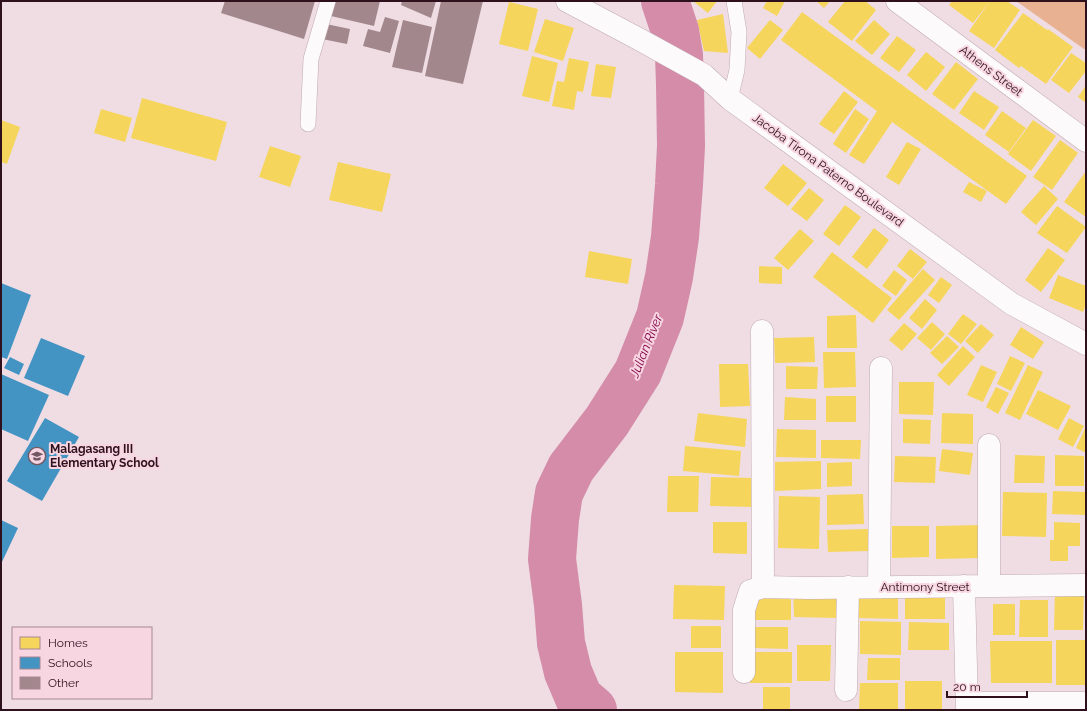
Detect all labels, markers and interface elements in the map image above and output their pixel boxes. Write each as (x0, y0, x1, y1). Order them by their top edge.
street label: Athens Street (957, 43, 1025, 99)
street label: Jacoba Tirona Paterno Boulevard (750, 111, 906, 229)
water label: Julian River (626, 312, 666, 381)
place label: Malagasang III Elementary School (50, 442, 159, 470)
school or university icon: Malagasang III Elementary School (27, 446, 47, 466)
street label: Antimony Street (880, 580, 970, 594)
legend (12, 627, 152, 699)
text: Homes (48, 636, 88, 650)
text: Schools (48, 656, 92, 670)
scale bar (947, 673, 1027, 699)
text: Other (48, 676, 80, 690)
text: 20 m (953, 680, 981, 694)

